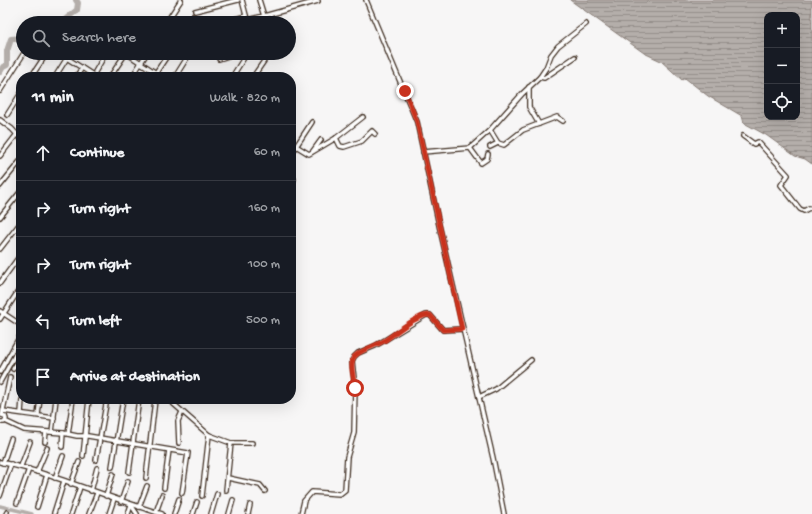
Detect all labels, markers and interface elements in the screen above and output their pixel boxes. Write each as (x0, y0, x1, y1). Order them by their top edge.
map controls (764, 12, 800, 120)
button: + (764, 12, 800, 48)
search box (16, 16, 296, 60)
icon: search (30, 27, 52, 49)
text: Search here (62, 29, 136, 47)
button: − (764, 48, 800, 84)
route end (396, 82, 414, 100)
button: locate (764, 84, 800, 120)
text: 11 min (32, 88, 74, 108)
text: Walk · 820 m (210, 91, 280, 106)
icon: ahead (32, 142, 54, 164)
text: Continue (70, 144, 124, 162)
text: 60 m (254, 145, 280, 160)
icon: right (32, 198, 54, 220)
text: Turn right (70, 200, 130, 218)
text: 160 m (248, 201, 280, 216)
icon: right (32, 254, 54, 276)
text: Turn right (70, 256, 130, 274)
text: 100 m (248, 257, 280, 272)
icon: left (32, 310, 54, 332)
text: Turn left (70, 312, 121, 330)
text: 500 m (246, 313, 280, 328)
icon: arrive (32, 366, 54, 388)
text: Arrive at destination (70, 368, 200, 386)
route start (346, 379, 364, 397)

